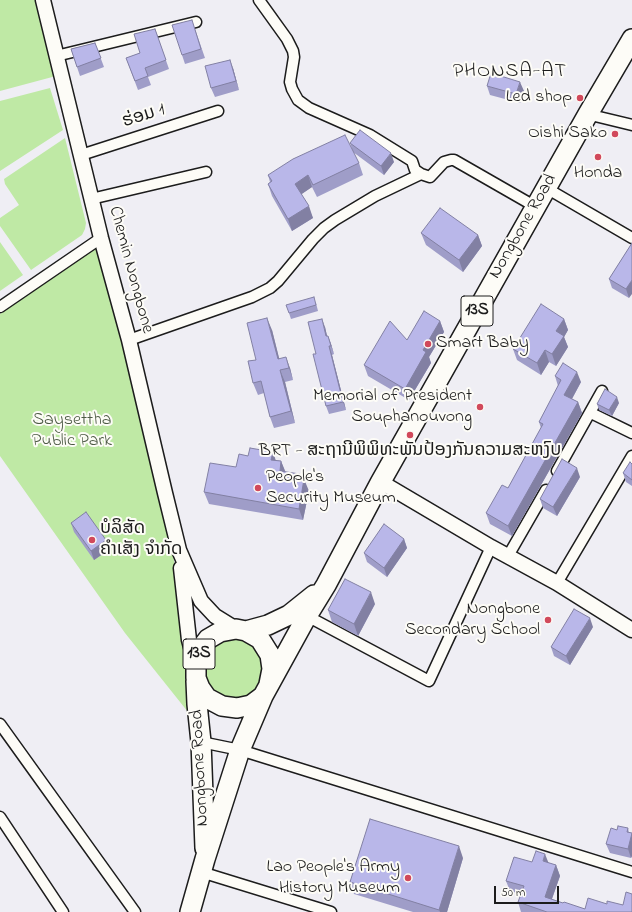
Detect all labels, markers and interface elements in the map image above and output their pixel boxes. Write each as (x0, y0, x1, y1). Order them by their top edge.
district label: PHONSA-AT (453, 61, 567, 85)
place label: Led shop (506, 87, 572, 109)
marker: Led shop (575, 93, 585, 103)
street label: ຮ່ອມ 1 (120, 100, 168, 134)
place label: Oishi Sako (528, 123, 607, 145)
marker: Oishi Sako (610, 129, 620, 139)
marker: Honda (593, 152, 603, 162)
place label: Honda (574, 163, 622, 185)
street label: Nongbone Road (485, 171, 563, 283)
street label: Chemin Nongbone (103, 204, 157, 336)
road number: 13S (461, 296, 493, 326)
place label: Smart Baby (436, 333, 529, 355)
marker: Smart Baby (423, 339, 433, 349)
place label: Memorial of President Souphanouvong (313, 386, 472, 428)
marker: Memorial of President Souphanouvong (475, 402, 485, 412)
park label: Saysettha Public Park (32, 410, 112, 452)
marker: BRT - ສະຖານີພິພິທະພັນປ້ອງກັນຄວາມສະຫງົບ (405, 430, 415, 440)
place label: BRT - ສະຖານີພິພິທະພັນປ້ອງກັນຄວາມສະຫງົບ (259, 441, 561, 463)
place label: People's Security Museum (266, 467, 396, 510)
marker: People's Security Museum (253, 483, 263, 493)
place label: ບໍລິສັດ ຄຳເສັງ ຈຳກັດ (100, 519, 182, 562)
marker: ບໍລິສັດ ຄຳເສັງ ຈຳກັດ (87, 535, 97, 545)
place label: Nongbone Secondary School (405, 599, 540, 642)
marker: Nongbone Secondary School (543, 615, 553, 625)
road number: 13S (183, 639, 215, 669)
street label: Nongbone Road (187, 709, 215, 827)
place label: Lao People's Army History Museum (266, 857, 400, 900)
marker: Lao People's Army History Museum (403, 873, 413, 883)
scale bar (496, 878, 561, 904)
text: 50 m (501, 884, 525, 902)

